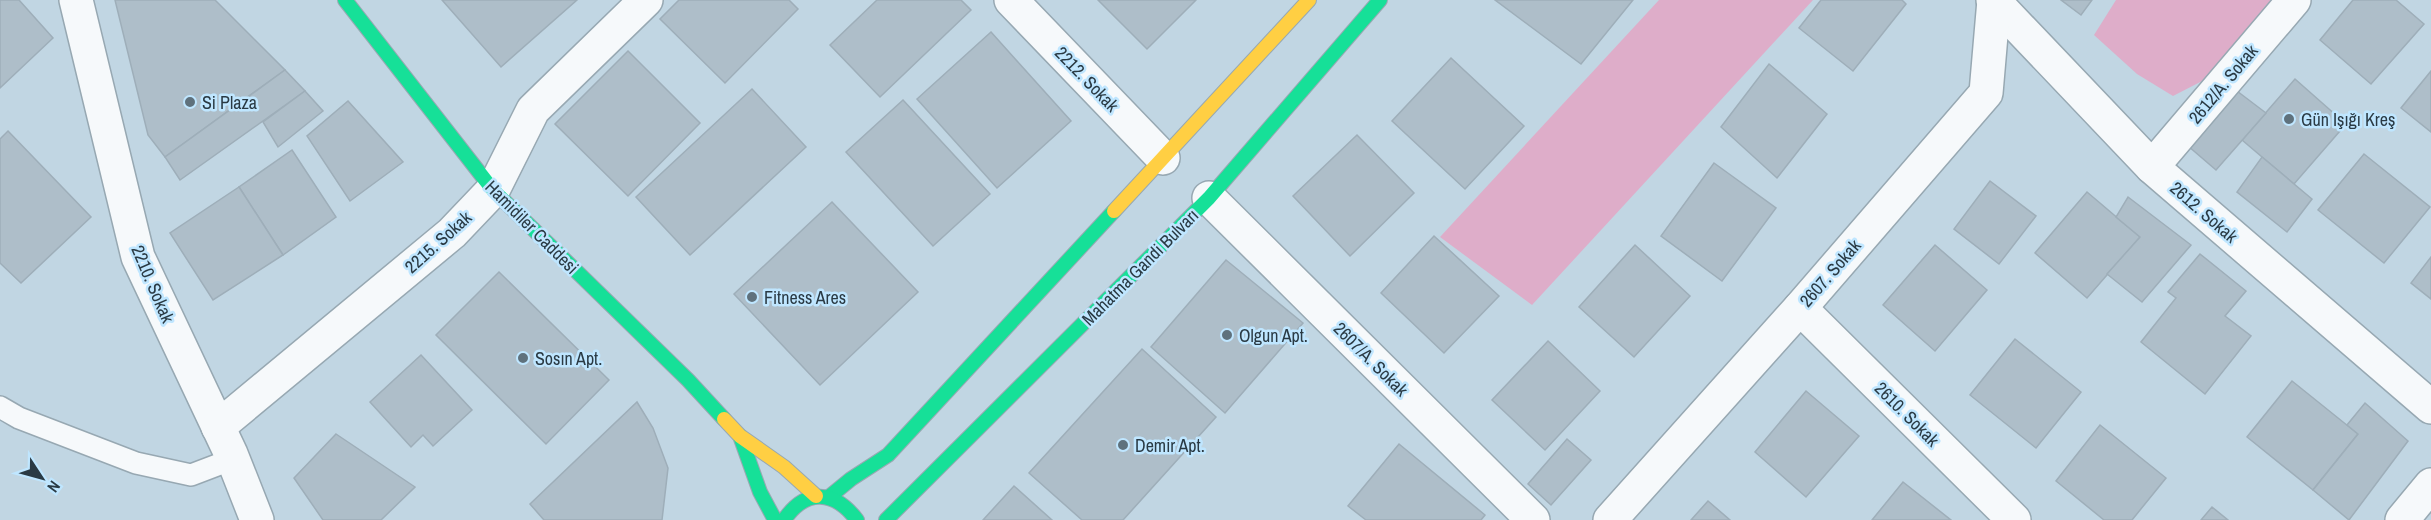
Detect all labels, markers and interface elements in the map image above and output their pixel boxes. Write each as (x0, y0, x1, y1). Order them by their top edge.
street label: 2612/A. Sokak (2183, 39, 2264, 129)
street label: 2212. Sokak (1050, 41, 1125, 118)
place label: Si Plaza (202, 90, 257, 115)
marker: Si Plaza (183, 95, 197, 109)
place label: Gün Işığı Kreş (2301, 107, 2395, 132)
marker: Gün Işığı Kreş (2282, 112, 2296, 126)
street label: Hamidiler Caddesi (480, 175, 584, 279)
street label: 2612. Sokak (2165, 176, 2244, 249)
street label: Mahatma Gandi Bulvarı (1076, 203, 1204, 331)
street label: 2215. Sokak (399, 205, 477, 279)
street label: 2607. Sokak (1794, 233, 1867, 312)
street label: 2210. Sokak (125, 241, 181, 327)
place label: Fitness Ares (764, 285, 846, 310)
marker: Fitness Ares (745, 290, 759, 304)
street label: 2607/A. Sokak (1328, 316, 1414, 402)
place label: Olgun Apt. (1239, 323, 1308, 348)
marker: Olgun Apt. (1220, 328, 1234, 342)
place label: Sosın Apt. (535, 346, 602, 371)
marker: Sosın Apt. (516, 351, 530, 365)
street label: 2610. Sokak (1869, 376, 1945, 452)
place label: Demir Apt. (1135, 433, 1205, 458)
marker: Demir Apt. (1116, 438, 1130, 452)
north arrow (12, 448, 72, 508)
text: N (42, 477, 66, 497)

